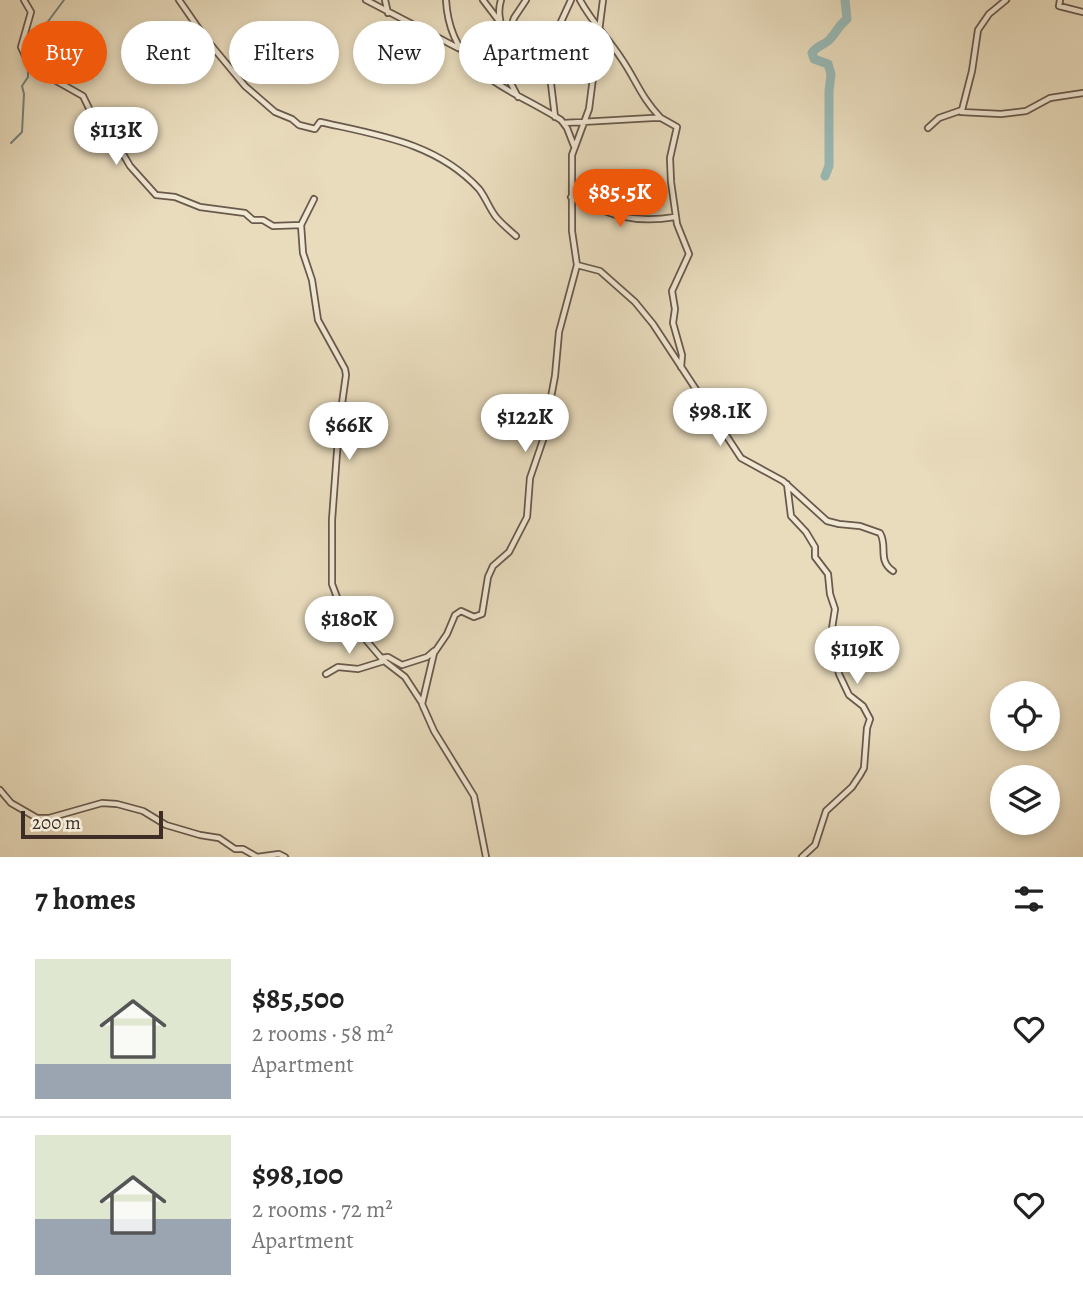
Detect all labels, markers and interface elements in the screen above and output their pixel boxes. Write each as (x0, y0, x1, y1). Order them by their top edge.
chip: Buy (21, 21, 107, 84)
chip: Rent (121, 21, 215, 84)
chip: Filters (229, 21, 339, 84)
chip: New (353, 21, 445, 84)
chip: Apartment (459, 21, 614, 84)
pin: $113K (67, 108, 165, 167)
text: $113K (90, 114, 142, 145)
pin: $85.5K (563, 170, 677, 229)
text: $85.5K (589, 176, 651, 207)
pin: $98.1K (663, 388, 777, 448)
pin: $122K (476, 394, 574, 454)
text: $98.1K (689, 395, 751, 426)
text: $122K (497, 401, 553, 432)
pin: $66K (308, 402, 390, 462)
text: $66K (325, 409, 373, 440)
pin: $180K (300, 596, 398, 656)
text: $180K (321, 603, 377, 634)
pin: $119K (808, 626, 906, 686)
text: $119K (831, 633, 883, 664)
map controls (990, 681, 1060, 835)
button: locate (990, 681, 1060, 751)
button: layers (990, 765, 1060, 835)
scale bar (21, 808, 163, 840)
text: 200 m (32, 810, 81, 836)
text: 7 homes (35, 879, 136, 919)
icon: filters (1010, 880, 1048, 918)
text: $85,500 (252, 978, 344, 1018)
icon: home (91, 987, 175, 1071)
icon: heart (1010, 1010, 1048, 1048)
text: 2 rooms · 58 m² (252, 1018, 393, 1049)
text: Apartment (252, 1049, 354, 1080)
text: $98,100 (252, 1154, 343, 1194)
icon: home (91, 1163, 175, 1247)
icon: heart (1010, 1186, 1048, 1224)
text: 2 rooms · 72 m² (252, 1194, 393, 1225)
text: Apartment (252, 1225, 354, 1256)

